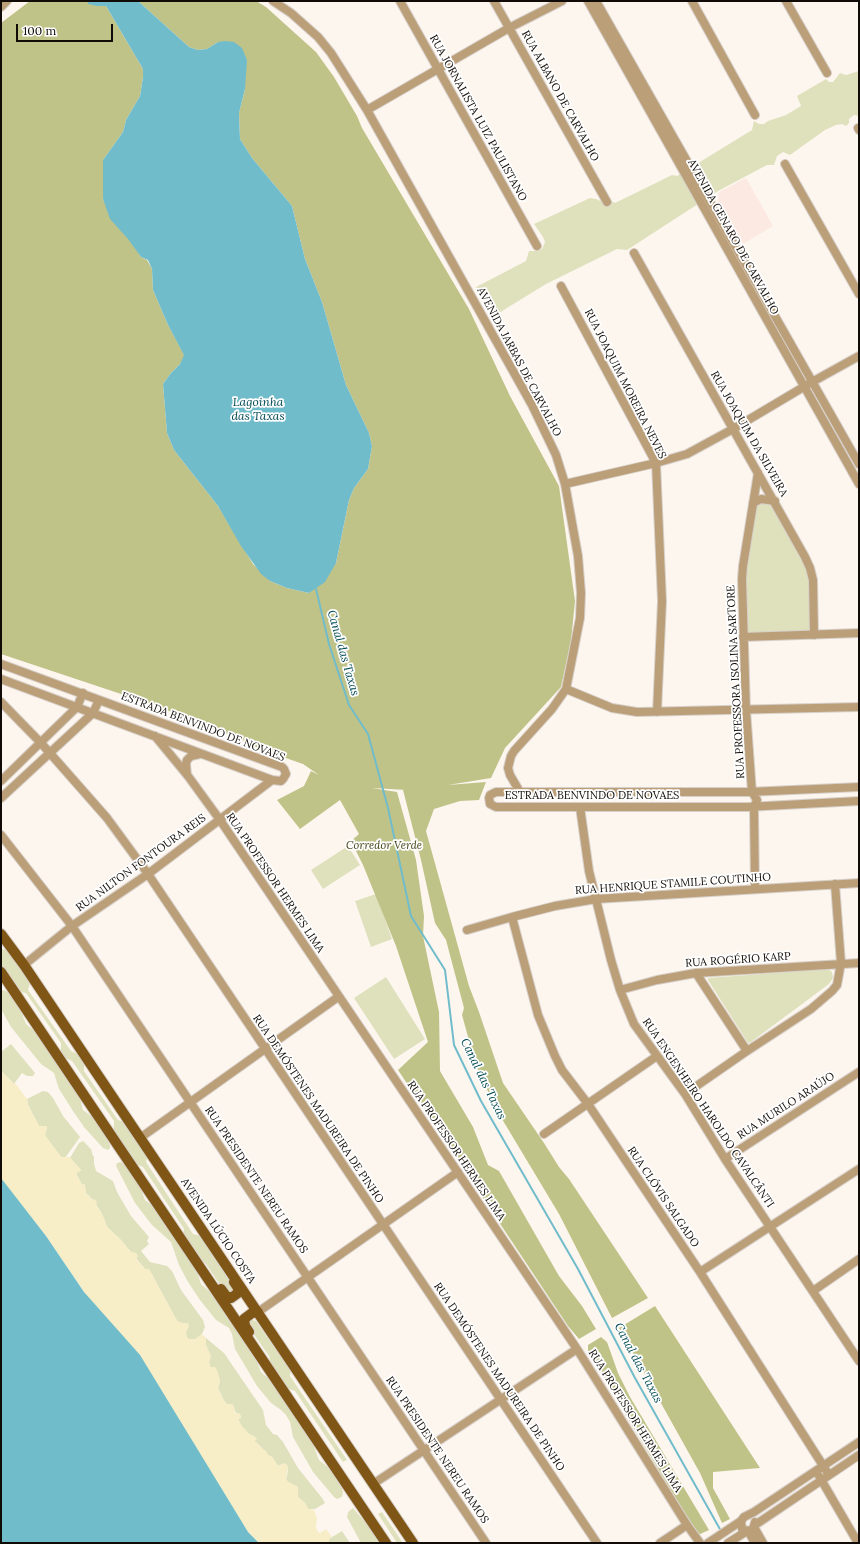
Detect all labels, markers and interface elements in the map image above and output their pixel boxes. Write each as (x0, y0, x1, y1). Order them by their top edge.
scale bar (18, 16, 115, 42)
text: 100 m (23, 23, 56, 38)
street label: RUA ALBANO DE CARVALHO (518, 28, 602, 164)
street label: RUA JORNALISTA LUIZ PAULISTANO (427, 32, 529, 204)
street label: AVENIDA GENARO DE CARVALHO (685, 157, 781, 317)
street label: AVENIDA JARBAS DE CARVALHO (474, 285, 564, 439)
street label: RUA JOAQUIM MOREIRA NEVES (581, 307, 669, 461)
street label: RUA JOAQUIM DA SILVEIRA (708, 369, 790, 499)
water label: Lagoinha das Taxas (231, 396, 285, 424)
street label: RUA PROFESSORA ISOLINA SARTORE (724, 585, 748, 779)
water label: Canal das Taxas (324, 608, 362, 698)
street label: ESTRADA BENVINDO DE NOVAES (119, 690, 287, 764)
street label: ESTRADA BENVINDO DE NOVAES (505, 789, 679, 803)
street label: RUA NILTON FONTOURA REIS (74, 811, 208, 915)
street label: RUA PROFESSOR HERMES LIMA (223, 811, 327, 955)
park label: Corredor Verde (346, 839, 422, 853)
street label: RUA HENRIQUE STAMILE COUTINHO (575, 871, 771, 897)
street label: RUA ROGÉRIO KARP (685, 950, 791, 970)
street label: RUA DEMÓSTENES MADUREIRA DE PINHO (250, 1012, 386, 1206)
street label: RUA ENGENHEIRO HAROLDO CAVALCÂNTI (639, 1016, 777, 1210)
water label: Canal das Taxas (457, 1036, 509, 1122)
street label: RUA MURILO ARAÚJO (735, 1070, 837, 1142)
street label: RUA PROFESSOR HERMES LIMA (404, 1079, 508, 1223)
street label: RUA PRESIDENTE NEREU RAMOS (202, 1104, 310, 1256)
street label: RUA CLÓVIS SALGADO (624, 1144, 702, 1250)
street label: AVENIDA LÚCIO COSTA (178, 1176, 258, 1286)
street label: RUA DEMÓSTENES MADUREIRA DE PINHO (431, 1280, 567, 1474)
water label: Canal das Taxas (611, 1321, 665, 1405)
street label: RUA PROFESSOR HERMES LIMA (585, 1347, 685, 1495)
street label: RUA PRESIDENTE NEREU RAMOS (383, 1374, 491, 1526)

